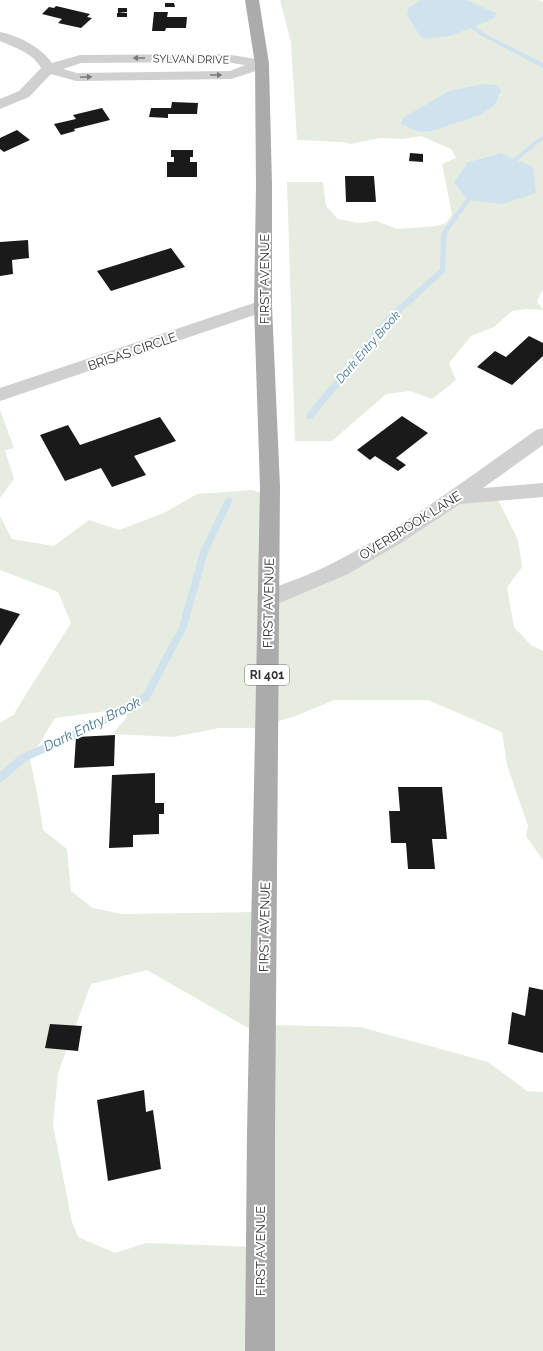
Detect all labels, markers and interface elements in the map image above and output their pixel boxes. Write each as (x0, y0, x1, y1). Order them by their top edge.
street label: SYLVAN DRIVE (153, 52, 230, 67)
one-way arrow (132, 55, 145, 61)
one-way arrow (210, 72, 223, 78)
one-way arrow (80, 73, 92, 80)
street label: FIRST AVENUE (257, 234, 272, 324)
water label: Dark Entry Brook (333, 308, 403, 386)
street label: BRISAS CIRCLE (86, 329, 179, 374)
street label: OVERBROOK LANE (357, 488, 464, 563)
street label: FIRST AVENUE (260, 558, 277, 648)
road number: RI 401 (245, 665, 289, 685)
water label: Dark Entry Brook (41, 693, 144, 754)
street label: FIRST AVENUE (256, 882, 273, 972)
street label: FIRST AVENUE (253, 1206, 268, 1296)

